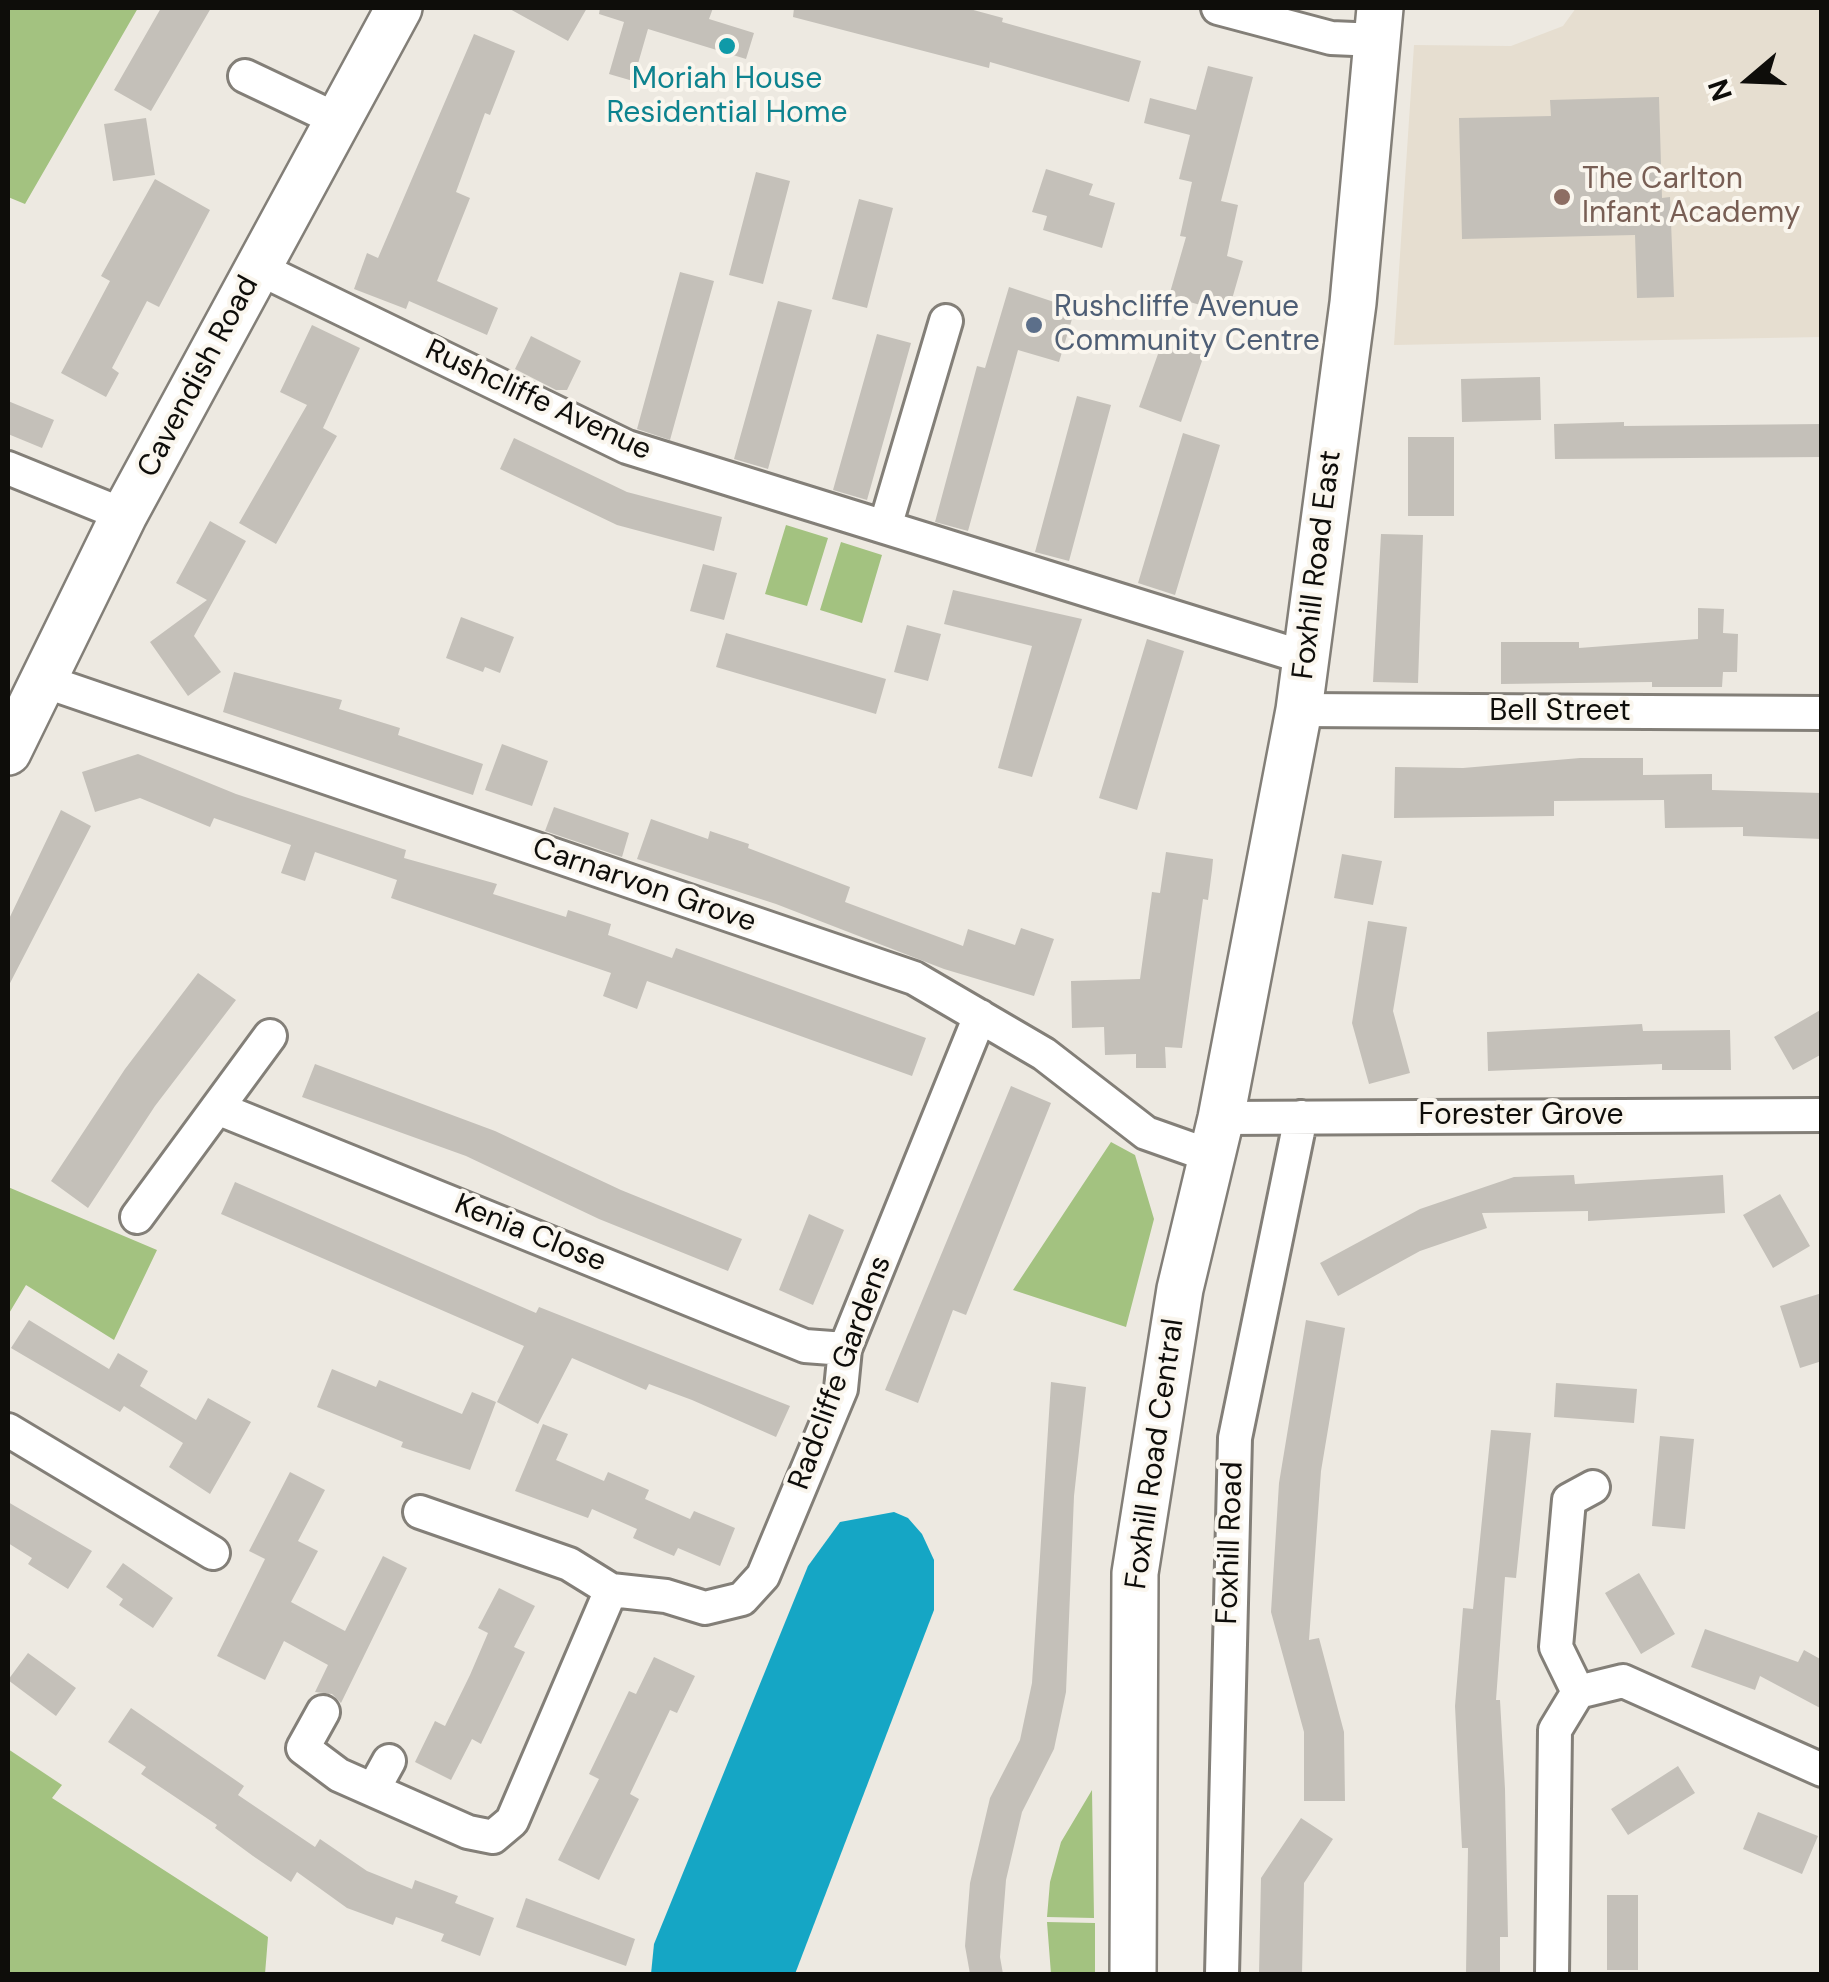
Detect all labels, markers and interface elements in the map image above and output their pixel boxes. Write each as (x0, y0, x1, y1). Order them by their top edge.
north arrow (1699, 30, 1799, 130)
marker: Moriah House Residential Home (716, 35, 738, 57)
place label: Moriah House Residential Home (606, 62, 848, 132)
text: N (1699, 74, 1741, 106)
place label: The Carlton Infant Academy (1582, 162, 1801, 232)
marker: The Carlton Infant Academy (1551, 186, 1573, 208)
street label: Cavendish Road (131, 270, 267, 484)
place label: Rushcliffe Avenue Community Centre (1054, 290, 1320, 360)
marker: Rushcliffe Avenue Community Centre (1023, 314, 1045, 336)
street label: Rushcliffe Avenue (419, 333, 657, 469)
street label: Foxhill Road East (1286, 448, 1350, 682)
street label: Bell Street (1489, 694, 1631, 730)
street label: Carnarvon Grove (528, 831, 760, 941)
street label: Forester Grove (1418, 1098, 1624, 1134)
street label: Kenia Close (449, 1187, 611, 1281)
street label: Radcliffe Gardens (782, 1251, 900, 1495)
street label: Foxhill Road Central (1119, 1316, 1193, 1592)
street label: Foxhill Road (1210, 1461, 1252, 1625)

